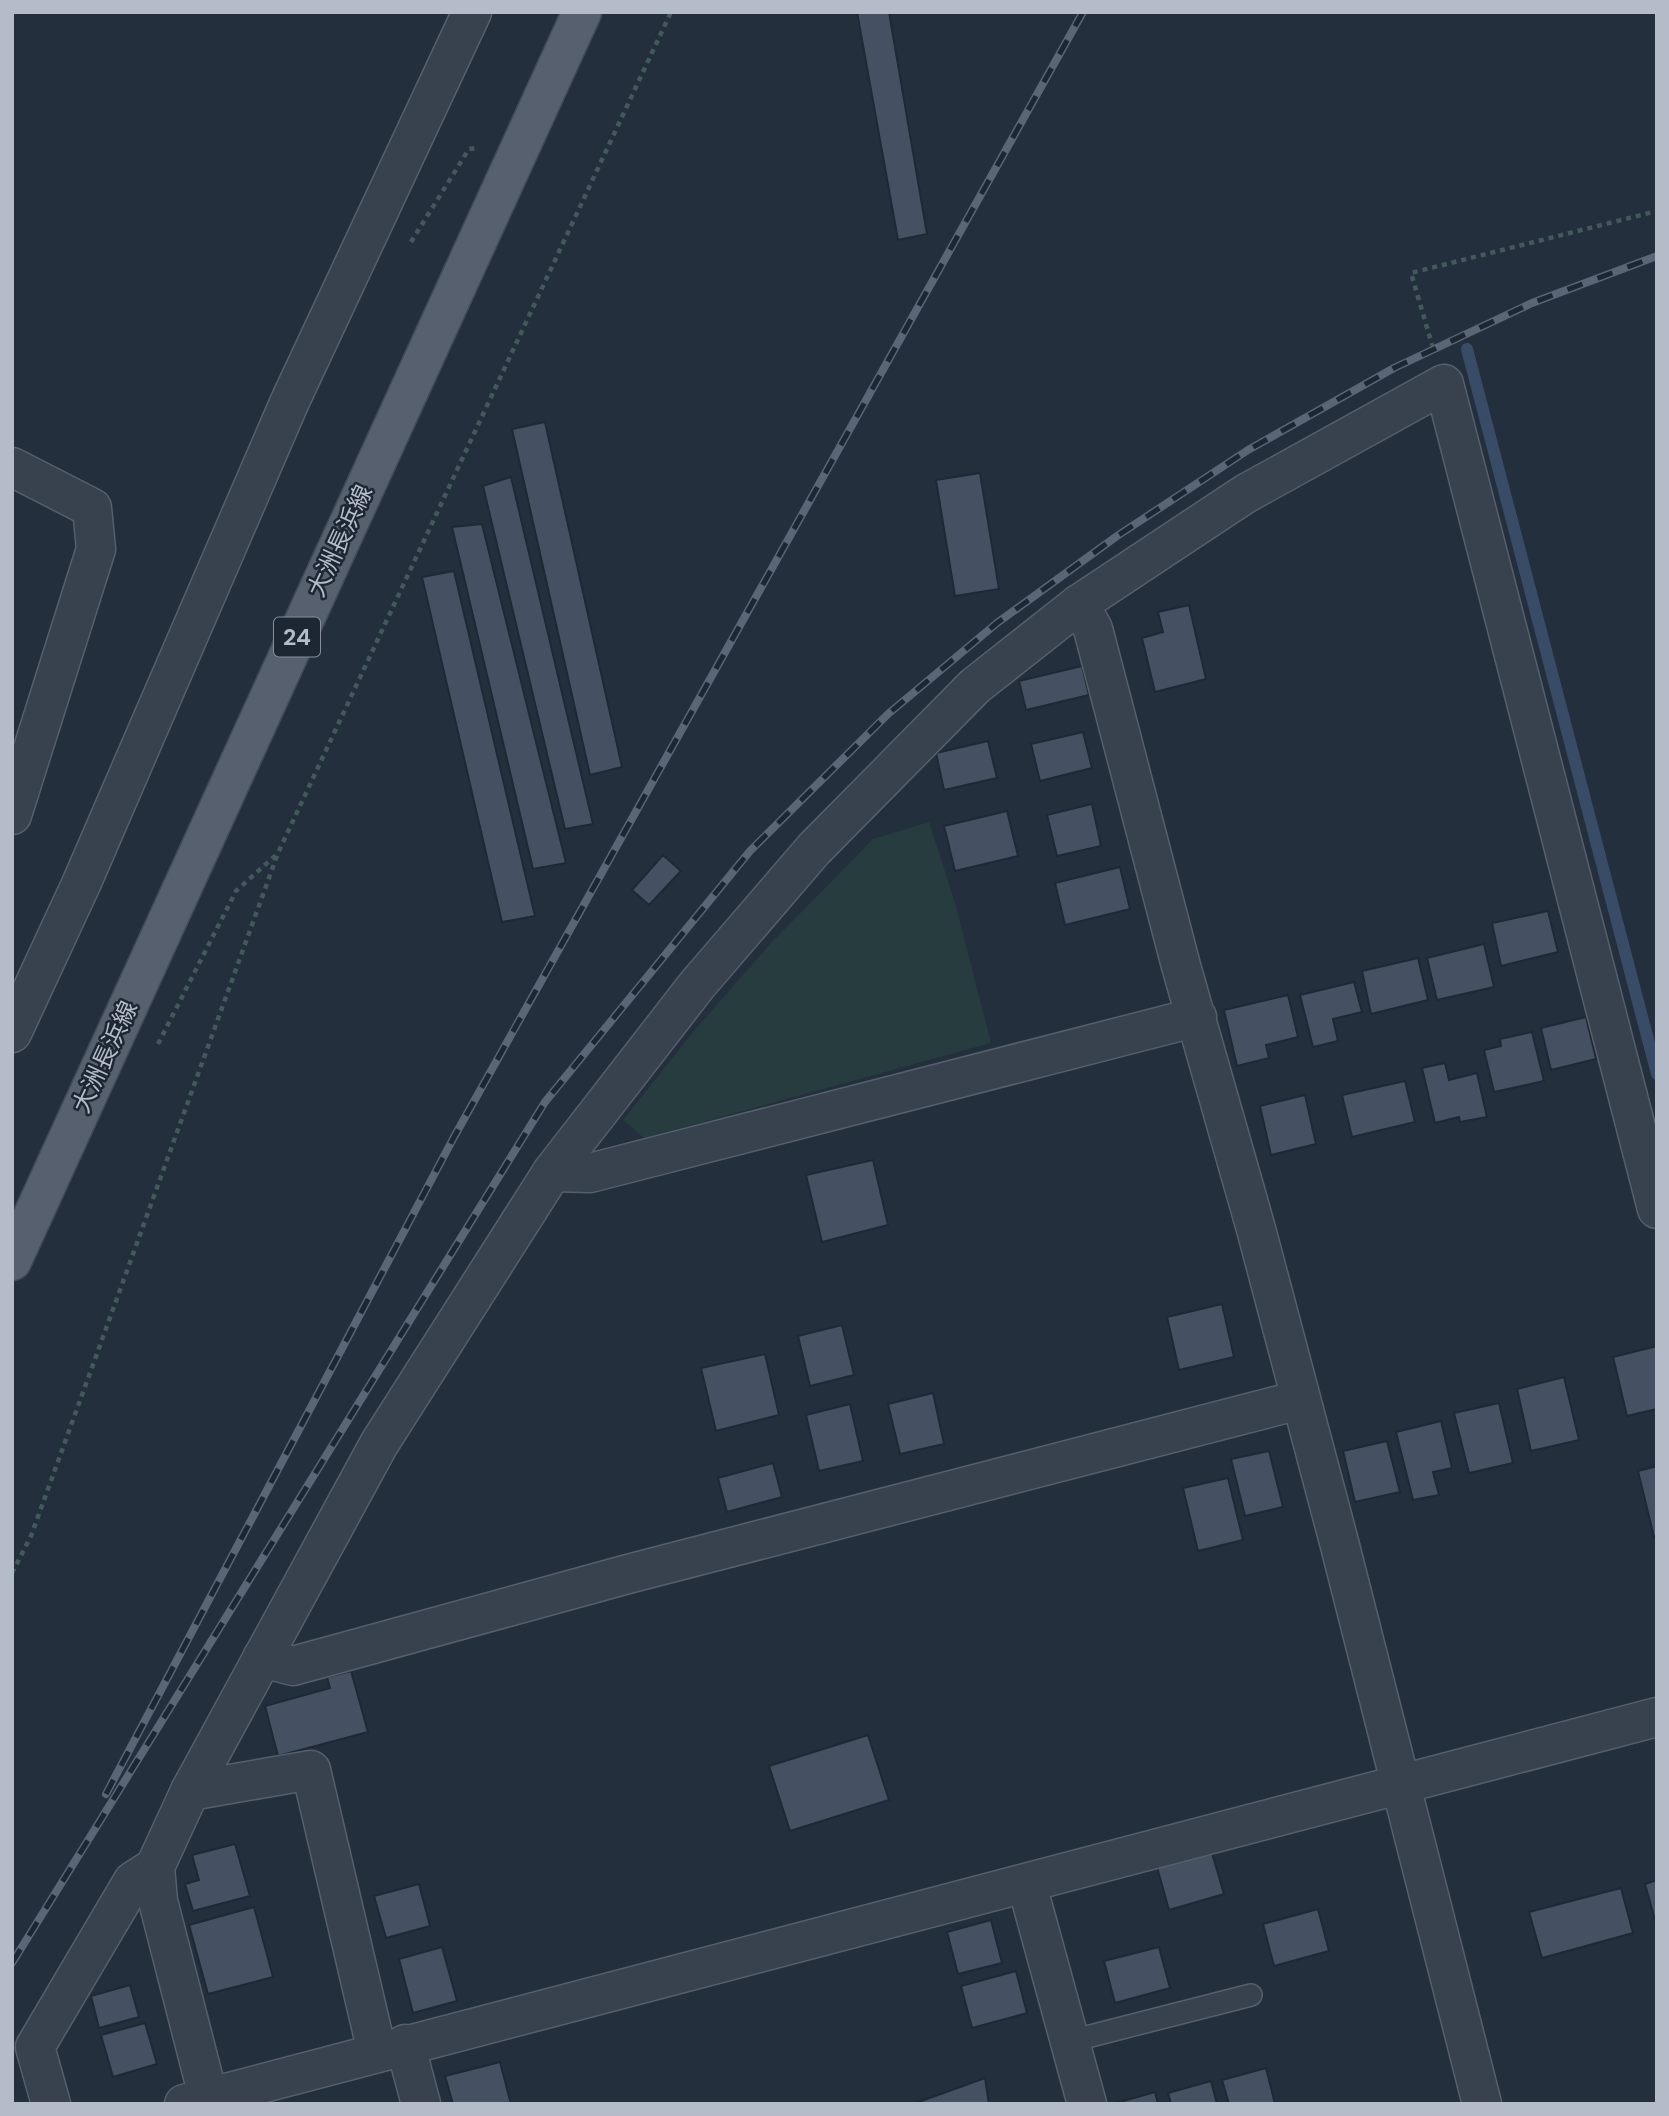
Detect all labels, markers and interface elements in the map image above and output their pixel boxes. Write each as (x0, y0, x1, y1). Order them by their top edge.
street label: 大洲長浜線 (300, 480, 379, 602)
road number: 24 (274, 618, 320, 656)
street label: 大洲長浜線 (65, 996, 144, 1118)

